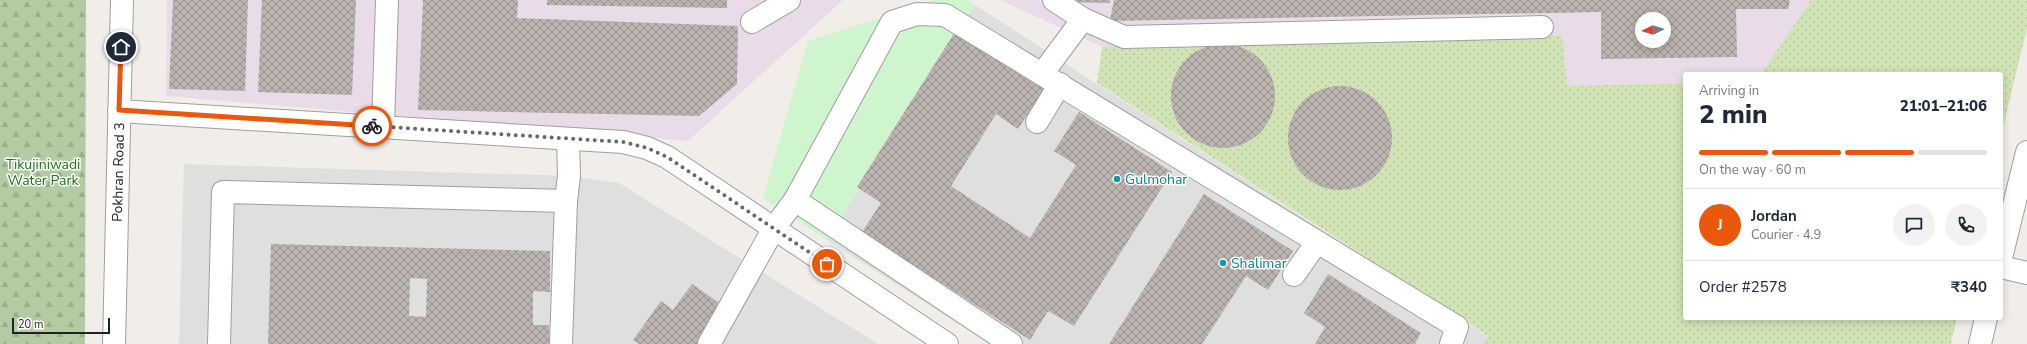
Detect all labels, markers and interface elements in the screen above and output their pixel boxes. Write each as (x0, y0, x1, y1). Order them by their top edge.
north arrow (1635, 12, 1671, 48)
map controls (1635, 12, 1671, 48)
pin (104, 30, 138, 64)
icon: home (110, 36, 132, 58)
text: Arriving in (1699, 82, 1759, 100)
text: 21:01–21:06 (1900, 96, 1987, 116)
text: 2 min (1699, 97, 1767, 132)
courier (352, 106, 392, 146)
icon: bike (361, 115, 383, 137)
street label: Pokhran Road 3 (107, 122, 129, 222)
park label: Tikujiniwadi Water Park (6, 155, 80, 190)
text: On the way · 60 m (1699, 161, 1806, 179)
place label: Gulmohar (1125, 170, 1187, 189)
marker: Gulmohar (1112, 174, 1122, 184)
button: chat (1893, 204, 1935, 246)
button: phone (1945, 204, 1987, 246)
text: Jordan (1751, 206, 1797, 226)
text: J (1717, 215, 1723, 235)
text: Courier · 4.9 (1751, 226, 1821, 244)
pin (810, 247, 844, 281)
icon: bag (816, 253, 838, 275)
place label: Shalimar (1231, 254, 1287, 273)
marker: Shalimar (1218, 258, 1228, 268)
text: Order #2578 (1699, 277, 1787, 297)
text: ₹340 (1951, 277, 1987, 297)
scale bar (12, 316, 110, 335)
text: 20 m (18, 317, 43, 332)

